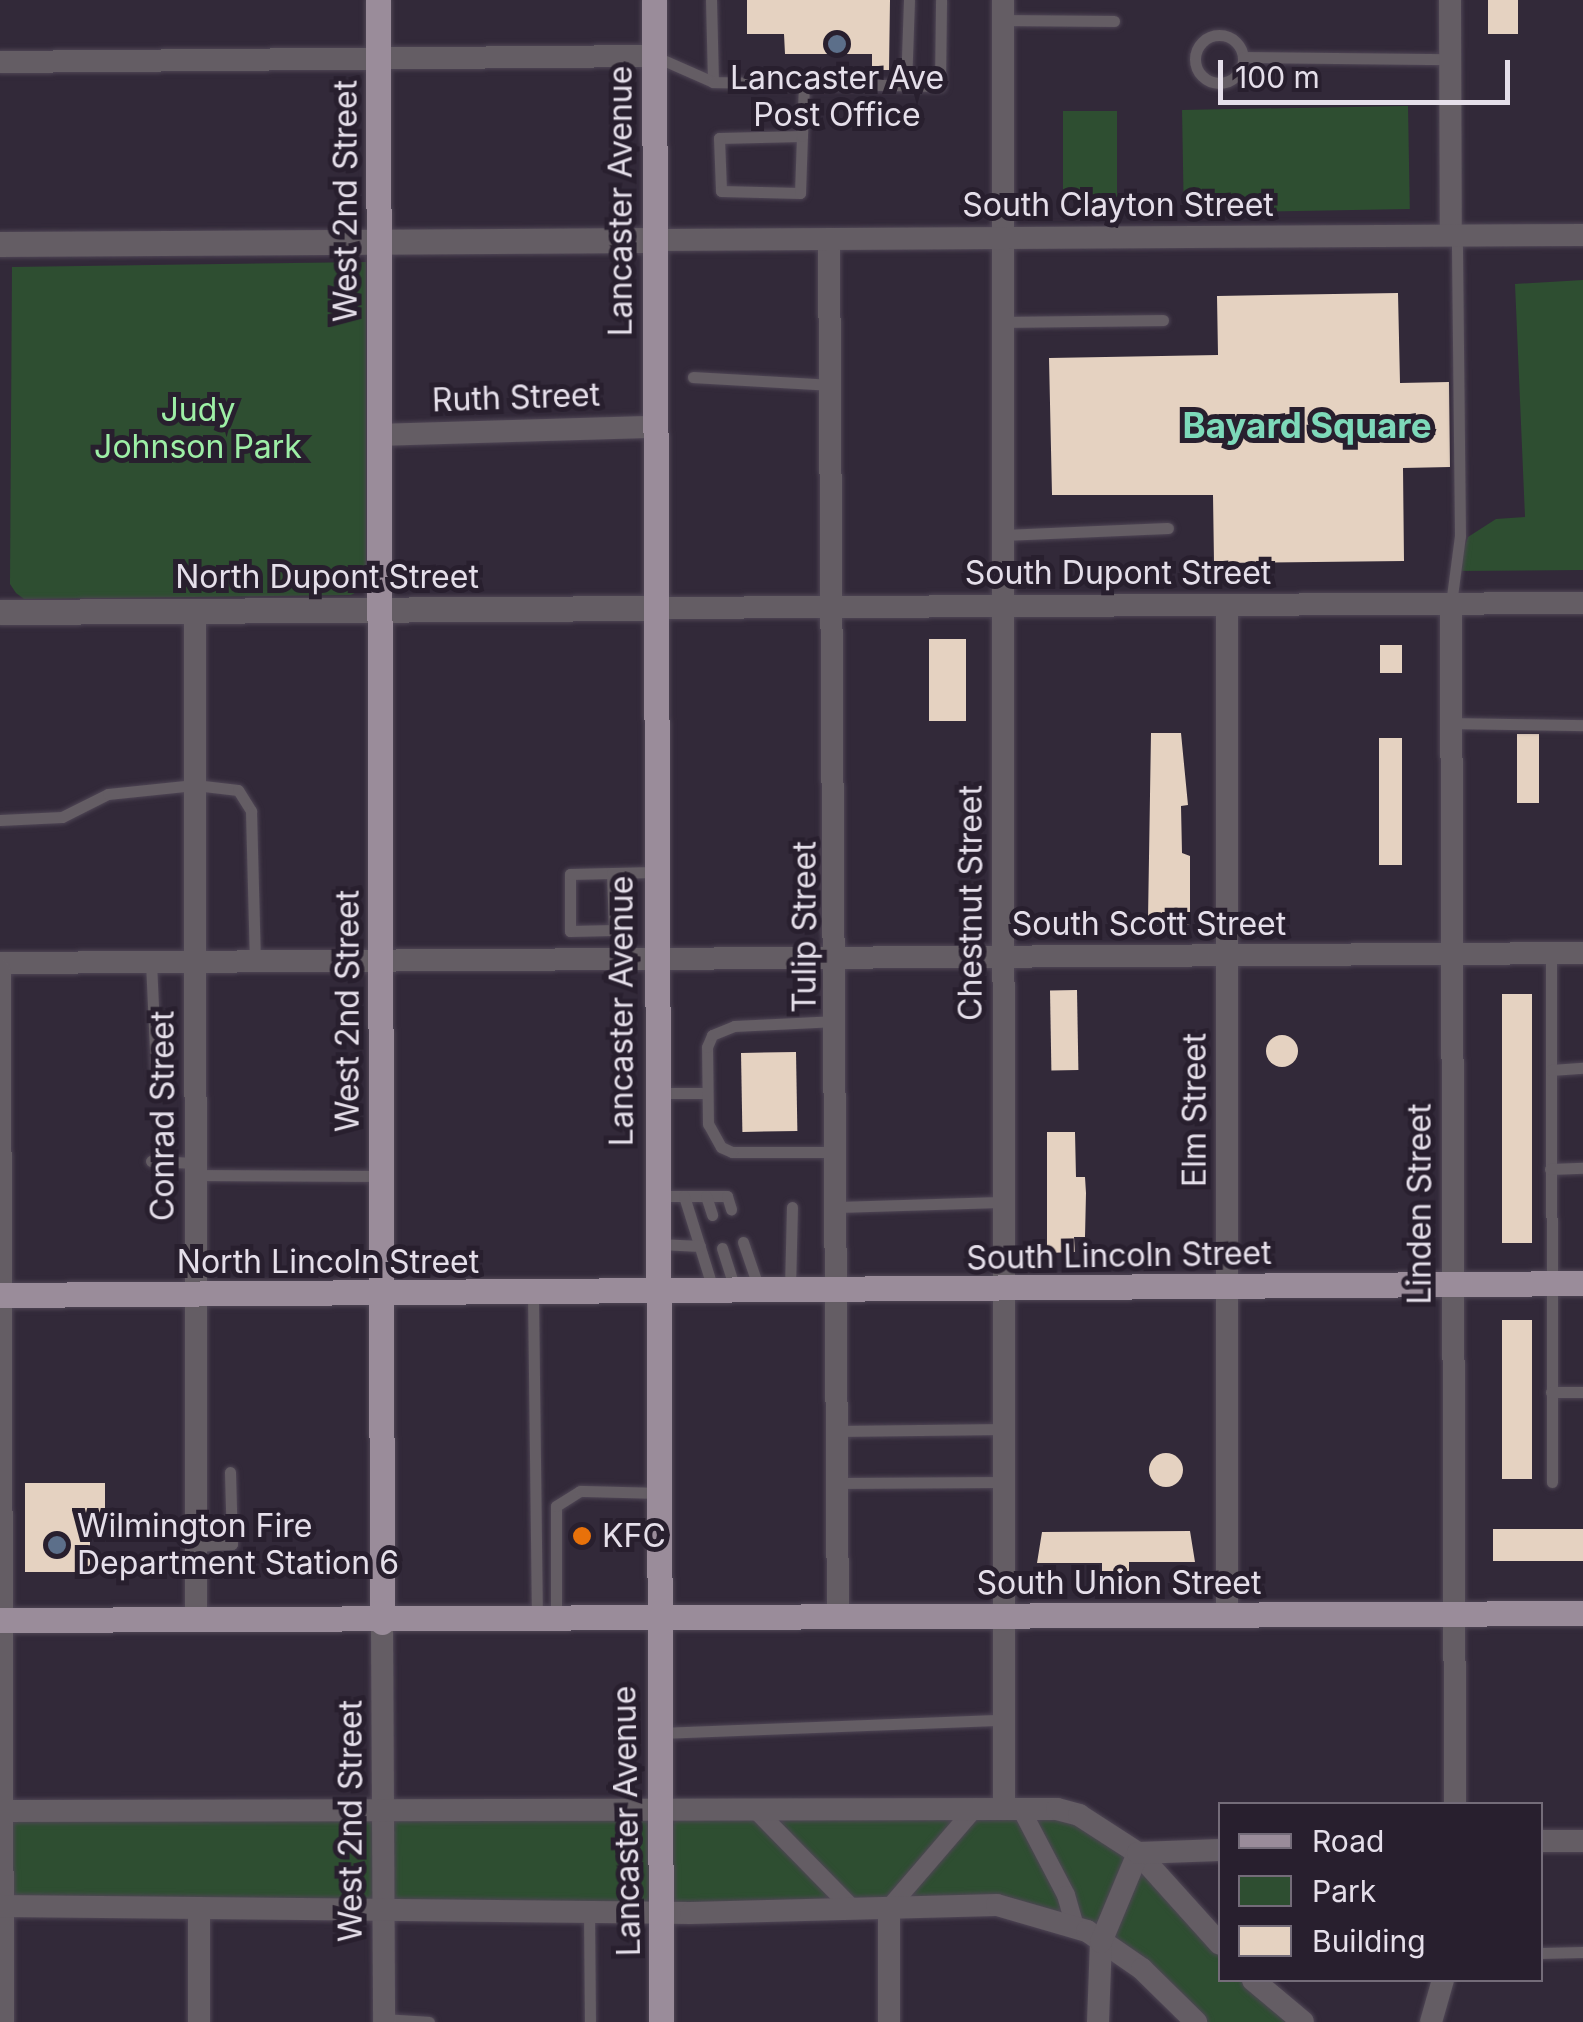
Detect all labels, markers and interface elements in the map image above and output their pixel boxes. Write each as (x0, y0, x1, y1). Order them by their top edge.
marker: Lancaster Ave Post Office (826, 33, 848, 55)
scale bar (1223, 40, 1516, 102)
text: 100 m (1235, 59, 1320, 95)
place label: Lancaster Ave Post Office (730, 60, 944, 135)
street label: Lancaster Avenue (602, 66, 640, 336)
street label: West 2nd Street (327, 80, 365, 322)
street label: South Clayton Street (962, 186, 1274, 224)
street label: Ruth Street (431, 376, 601, 420)
park label: Judy Johnson Park (94, 392, 302, 467)
district label: Bayard Square (1182, 404, 1432, 446)
street label: South Dupont Street (965, 554, 1271, 592)
street label: North Dupont Street (175, 558, 479, 596)
street label: Chestnut Street (952, 785, 990, 1021)
street label: Tulip Street (786, 841, 824, 1013)
street label: Lancaster Avenue (603, 876, 641, 1146)
street label: West 2nd Street (329, 890, 367, 1132)
street label: South Scott Street (1012, 905, 1286, 943)
street label: Conrad Street (144, 1011, 182, 1221)
street label: Elm Street (1176, 1033, 1214, 1187)
street label: Linden Street (1401, 1103, 1439, 1305)
street label: South Lincoln Street (966, 1234, 1272, 1278)
street label: North Lincoln Street (177, 1243, 479, 1281)
place label: Wilmington Fire Department Station 6 (77, 1508, 399, 1583)
place label: KFC (602, 1517, 666, 1555)
marker: KFC (571, 1525, 593, 1547)
marker: Wilmington Fire Department Station 6 (46, 1534, 68, 1556)
street label: South Union Street (977, 1564, 1261, 1602)
street label: Lancaster Avenue (605, 1685, 649, 1957)
street label: West 2nd Street (332, 1700, 370, 1942)
legend (1218, 1802, 1543, 1982)
text: Road (1312, 1823, 1384, 1859)
text: Park (1312, 1873, 1376, 1909)
text: Building (1312, 1923, 1426, 1959)

